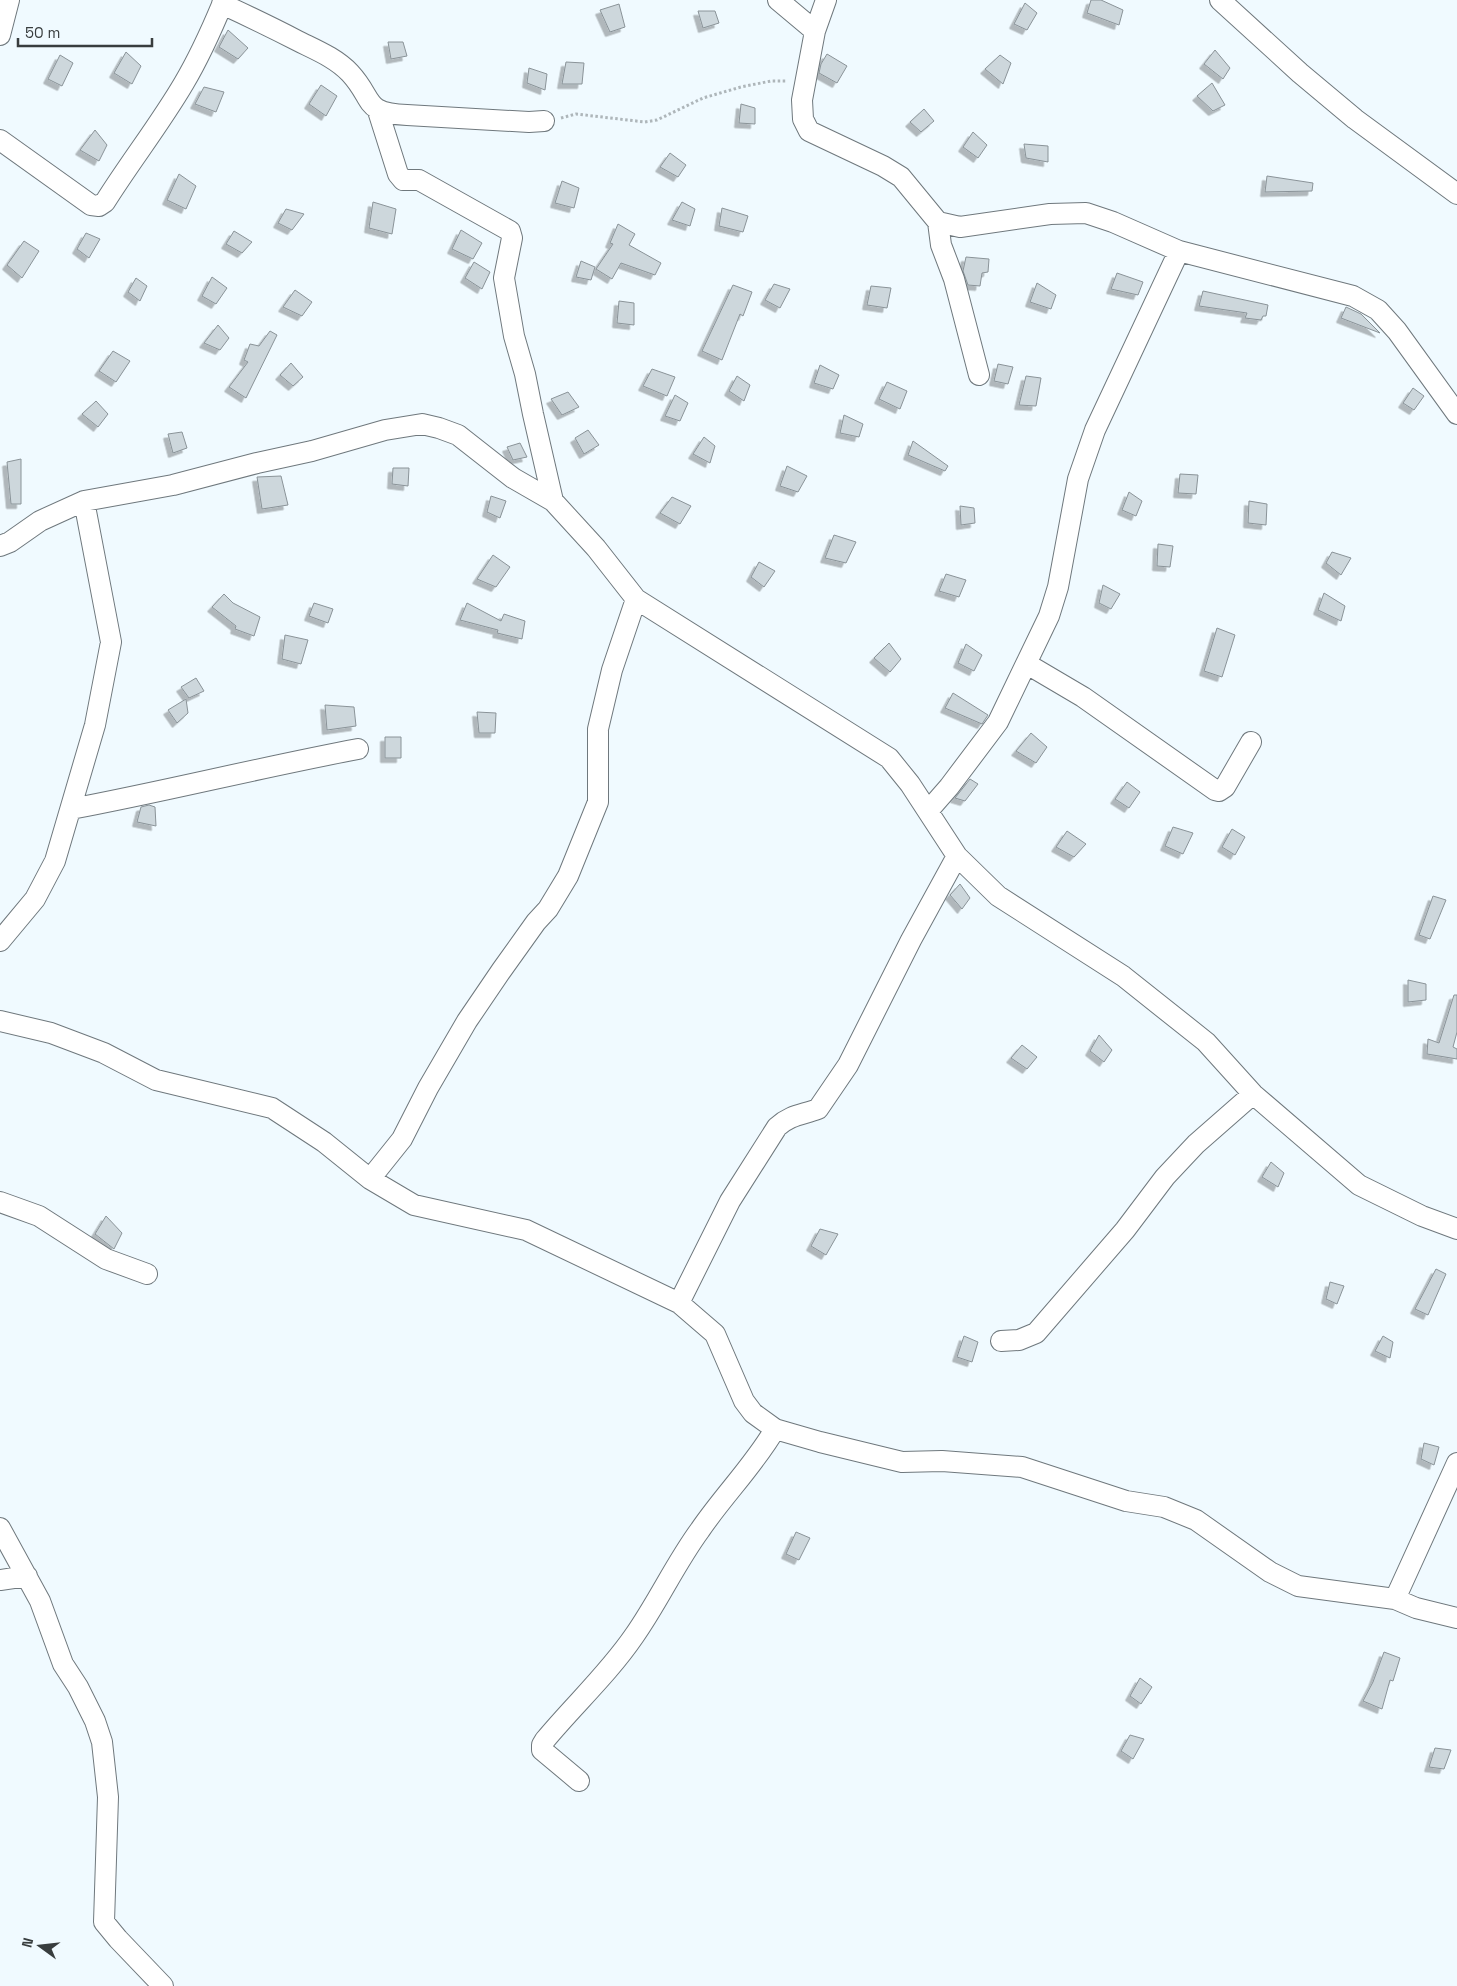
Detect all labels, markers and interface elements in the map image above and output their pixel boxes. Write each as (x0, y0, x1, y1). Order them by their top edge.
scale bar (18, 15, 151, 47)
text: 50 m (25, 23, 60, 42)
north arrow (15, 1921, 65, 1971)
text: N (18, 1936, 37, 1950)

